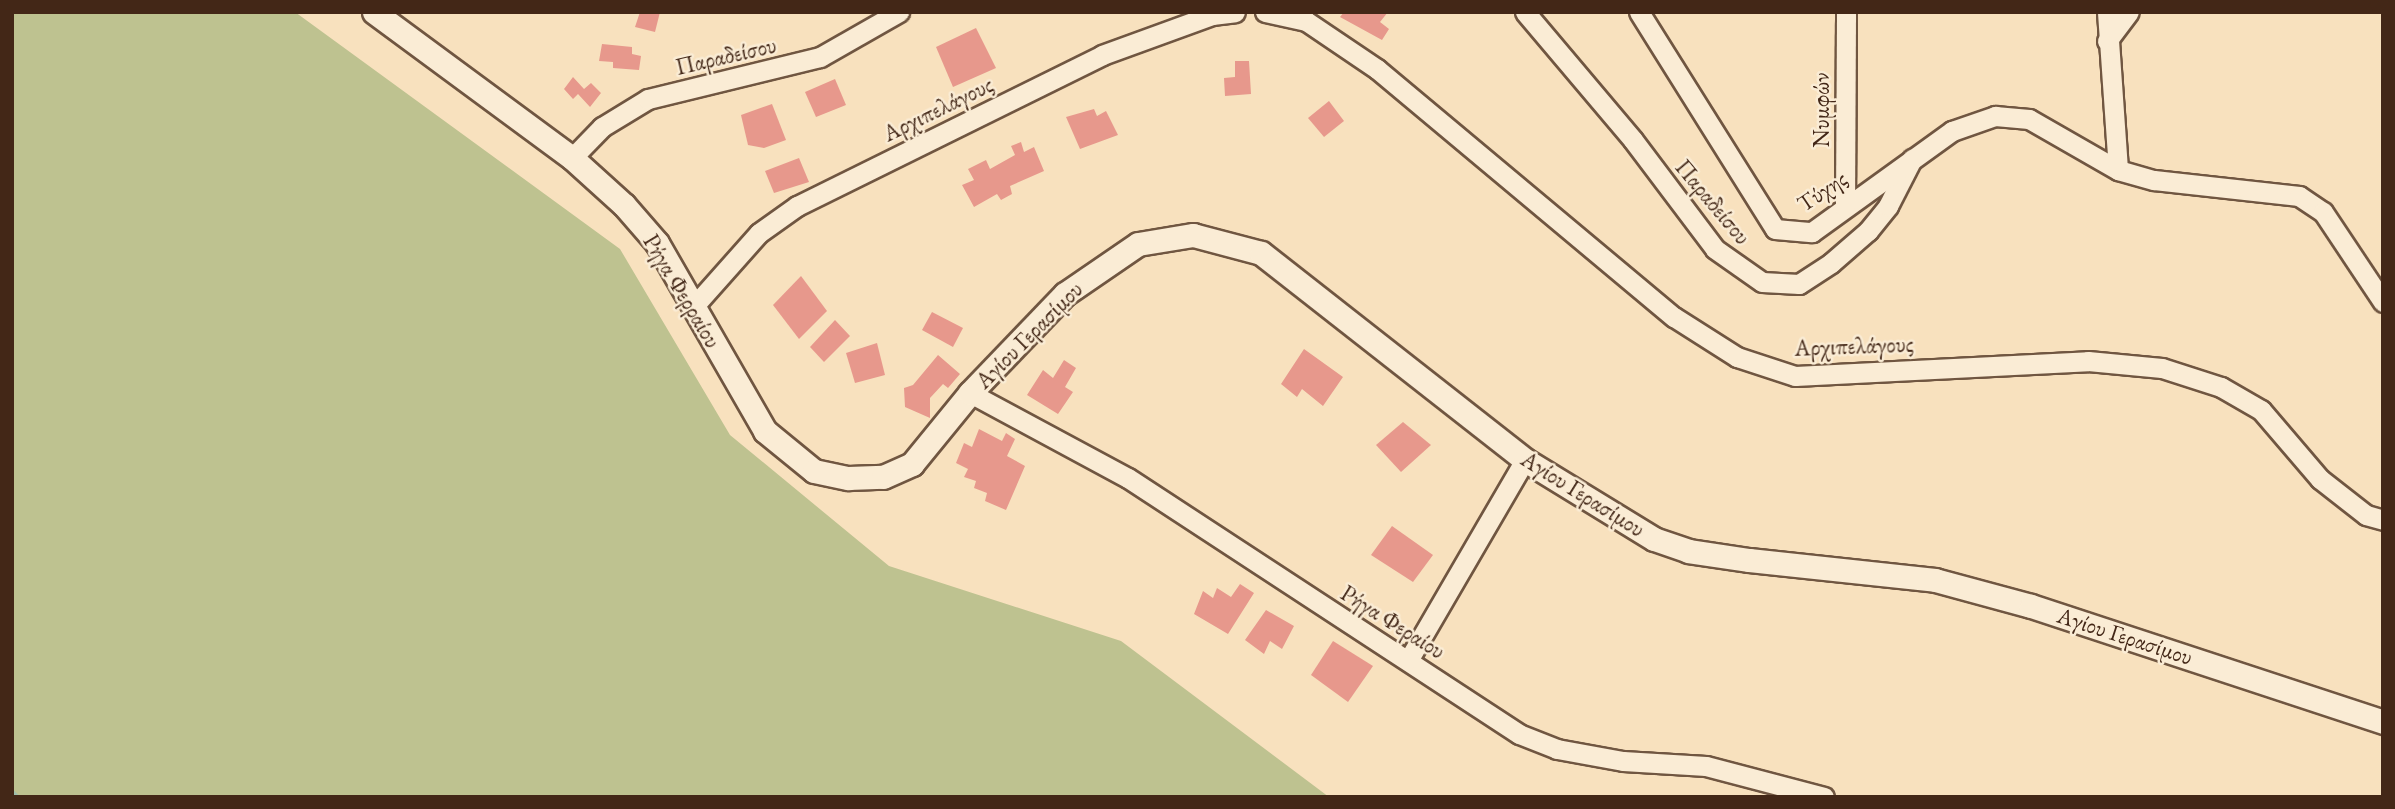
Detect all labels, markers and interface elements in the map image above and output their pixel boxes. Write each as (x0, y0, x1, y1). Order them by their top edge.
street label: Παραδείσου (673, 31, 779, 81)
street label: Αρχιπελάγους (878, 70, 998, 148)
street label: Νυμφών (1807, 72, 1835, 148)
street label: Παραδείσου (1669, 154, 1757, 250)
street label: Τύχης (1792, 164, 1852, 218)
street label: Ρήγα Φερραίου (637, 229, 727, 353)
street label: Αγίου Γερασίμου (970, 276, 1088, 394)
street label: Αρχιπελάγους (1794, 330, 1914, 362)
street label: Αγίου Γερασίμου (1516, 445, 1650, 543)
street label: Ρήγα Φεραίου (1336, 579, 1450, 665)
street label: Αγίου Γερασίμου (2054, 601, 2196, 671)

